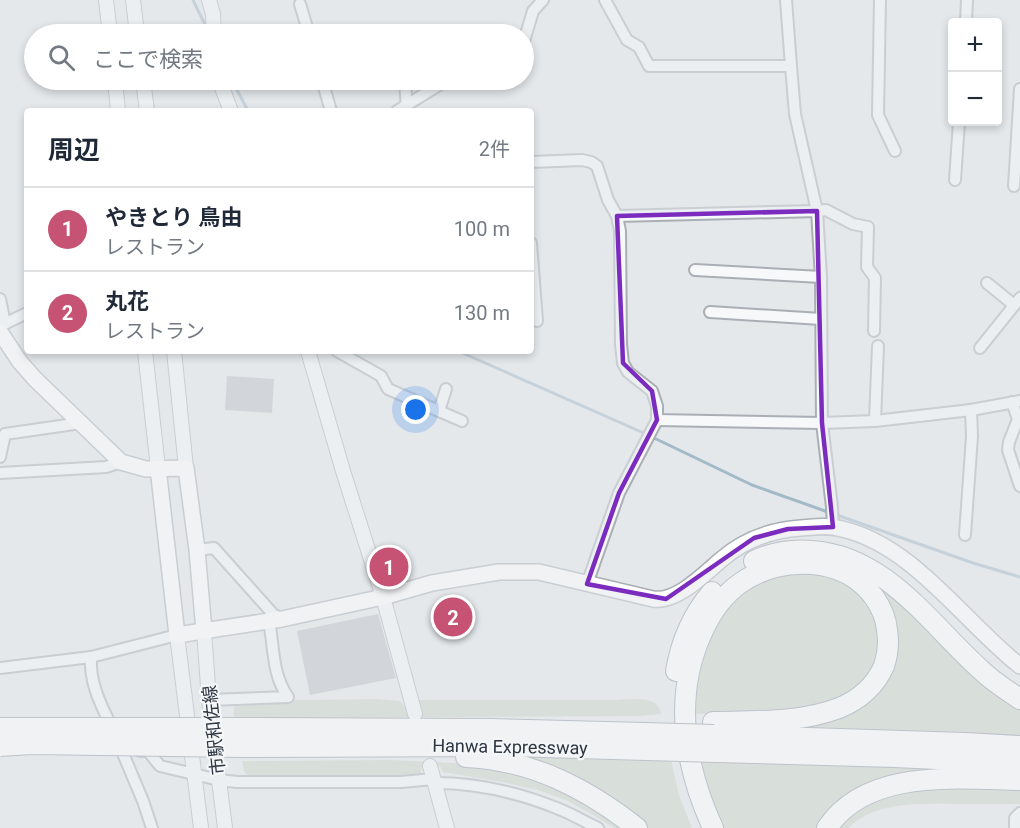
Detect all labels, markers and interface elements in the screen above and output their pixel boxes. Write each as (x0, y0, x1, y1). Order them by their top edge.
map controls (948, 18, 1002, 126)
button: + (948, 18, 1002, 72)
search box (24, 24, 534, 90)
icon: search (45, 41, 78, 74)
text: ここで検索 (93, 47, 203, 72)
button: − (948, 72, 1002, 126)
text: 周辺 (48, 135, 100, 165)
text: 2件 (479, 137, 510, 161)
text: やきとり 鳥由 (105, 205, 242, 230)
text: 1 (62, 217, 73, 241)
text: 100 m (454, 217, 510, 241)
text: レストラン (105, 235, 205, 259)
text: 丸花 (105, 289, 149, 314)
text: 2 (62, 301, 73, 325)
text: 130 m (454, 301, 510, 325)
text: レストラン (105, 319, 205, 343)
your location (401, 395, 430, 424)
pin: 1 (370, 544, 408, 590)
pin: 2 (434, 594, 472, 640)
street label: 市駅和佐線 (198, 684, 229, 776)
street label: Hanwa Expressway (432, 735, 588, 758)

